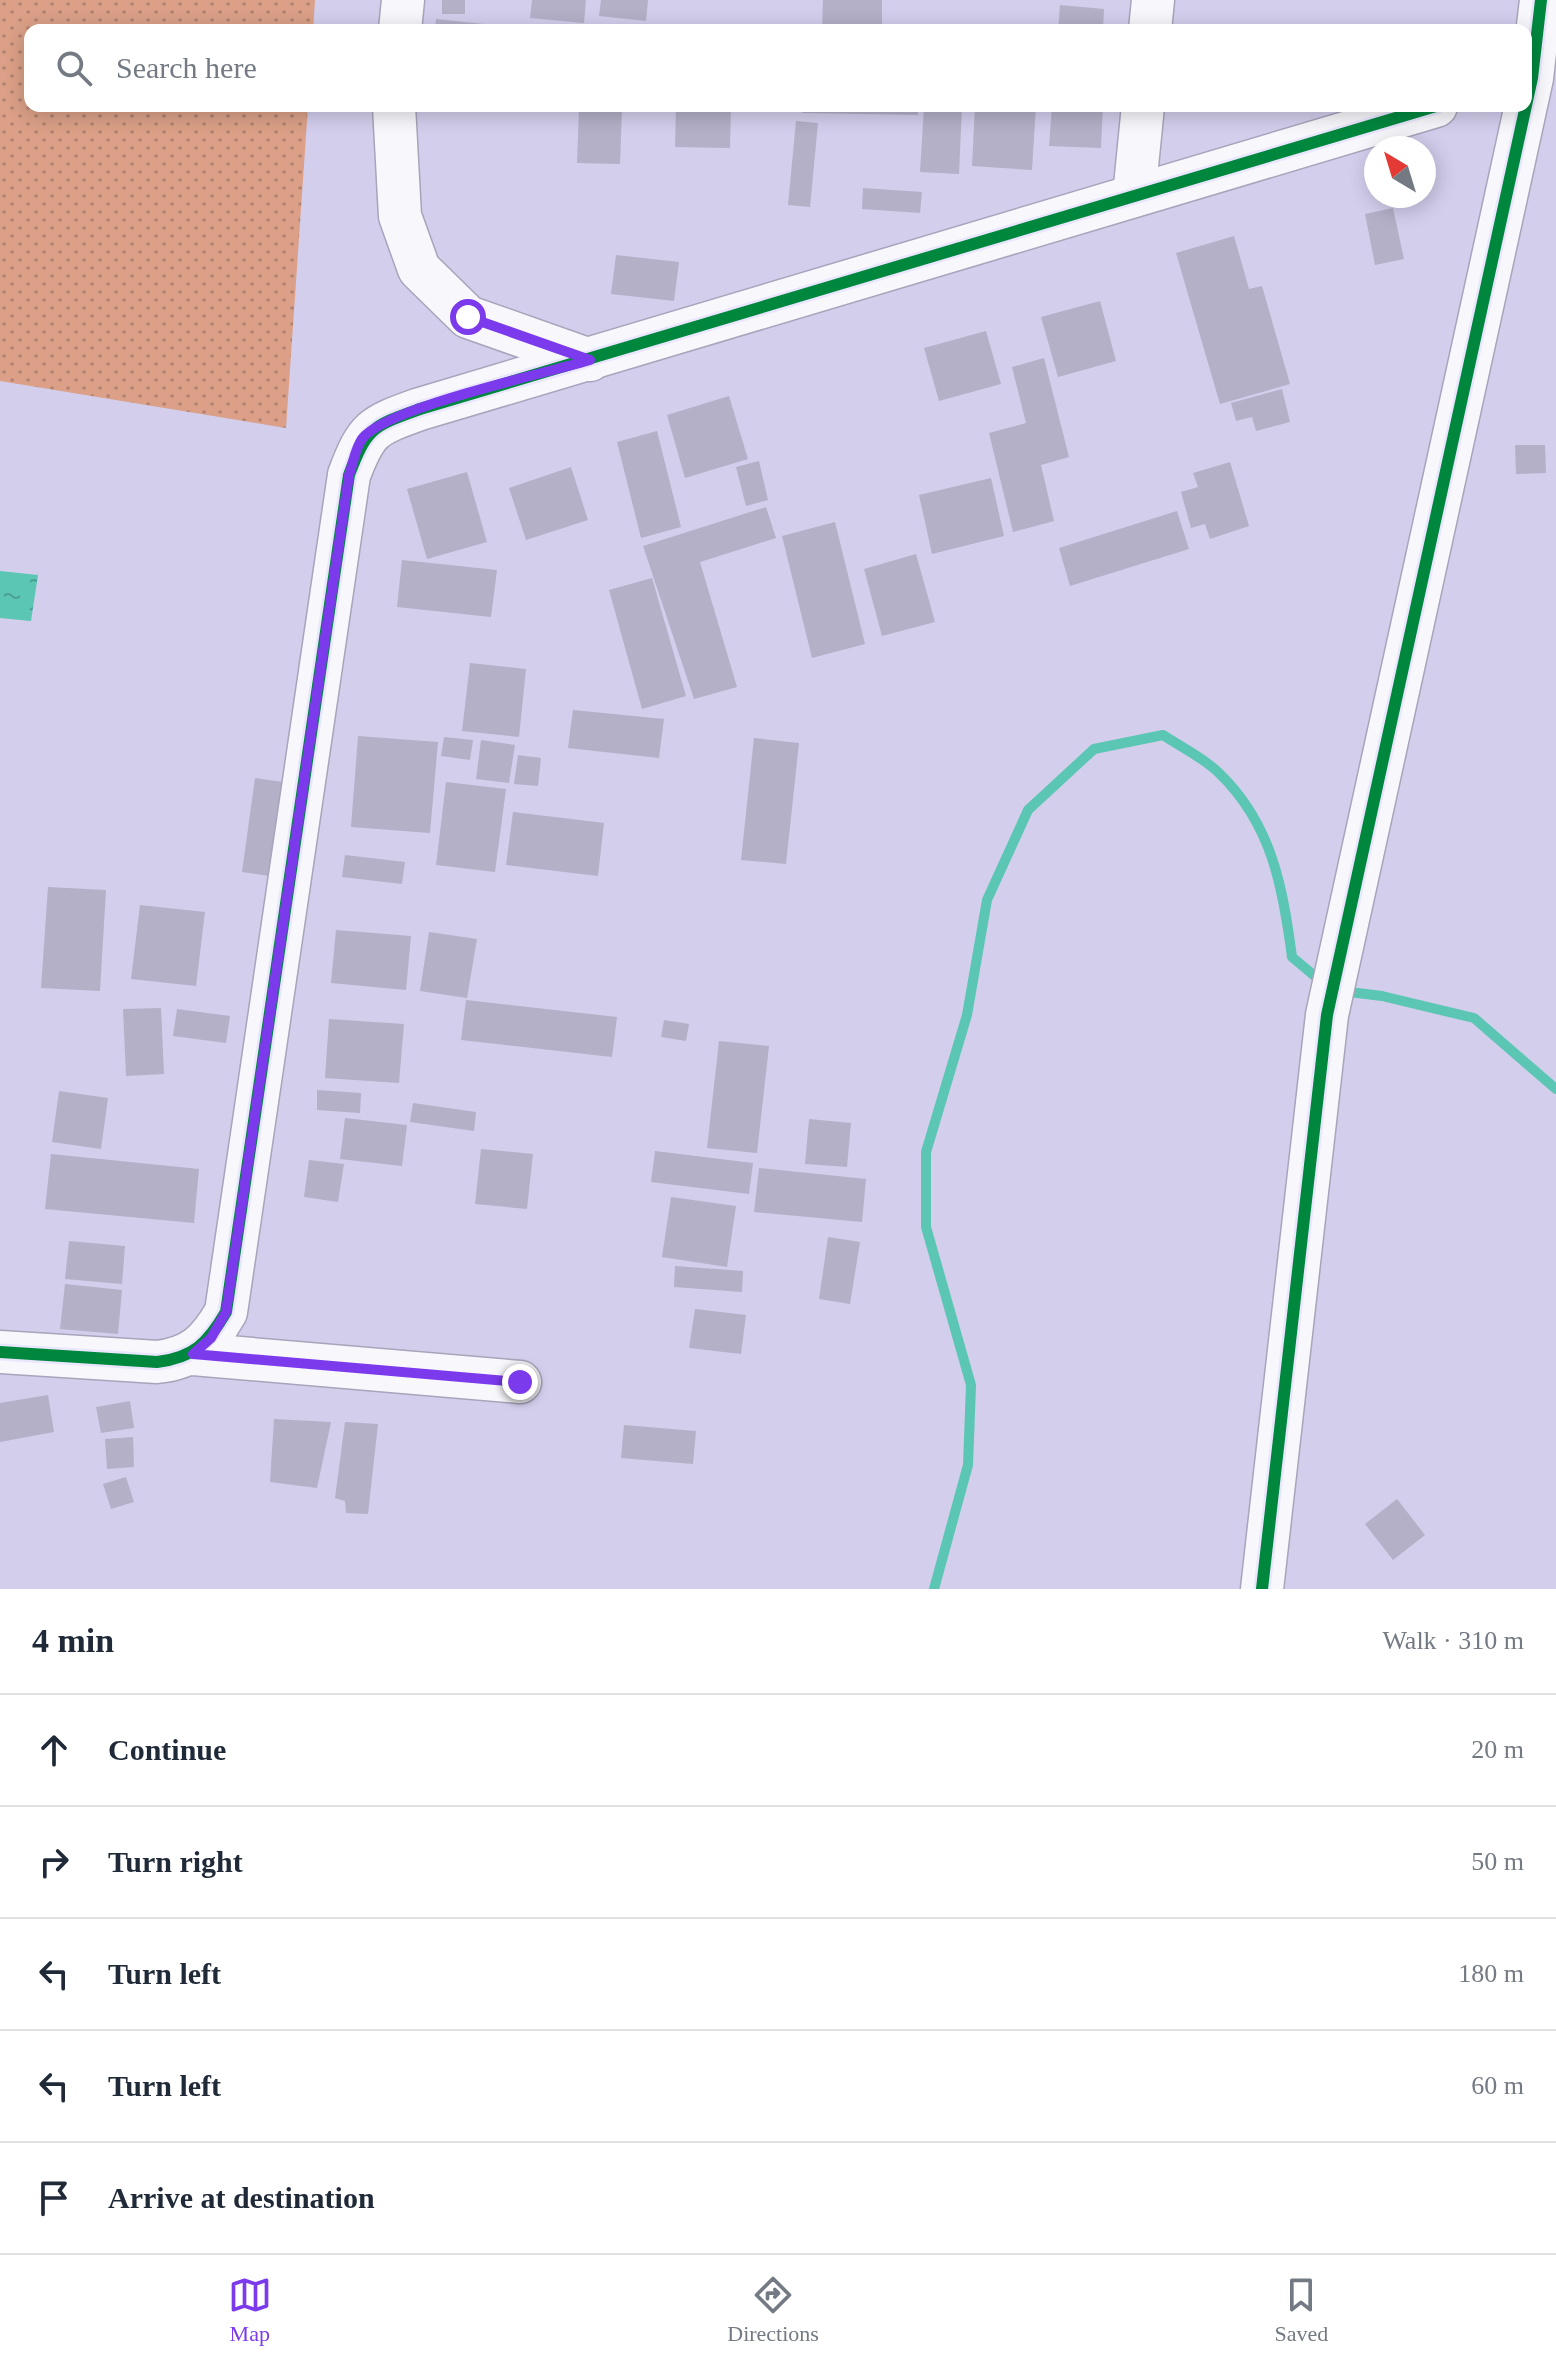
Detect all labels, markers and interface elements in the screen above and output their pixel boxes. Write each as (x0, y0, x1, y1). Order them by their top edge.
search box (24, 24, 1532, 112)
icon: search (52, 46, 96, 90)
text: Search here (116, 51, 257, 84)
north arrow (1364, 136, 1436, 208)
route start (450, 299, 486, 335)
route end (502, 1364, 538, 1400)
text: 4 min (32, 1622, 114, 1659)
text: Walk · 310 m (1382, 1626, 1524, 1655)
icon: ahead (32, 1728, 76, 1772)
text: Continue (108, 1733, 226, 1766)
text: 20 m (1471, 1735, 1524, 1764)
icon: right (32, 1840, 76, 1884)
text: Turn right (108, 1845, 243, 1878)
text: 50 m (1471, 1847, 1524, 1876)
icon: left (32, 1952, 76, 1996)
text: Turn left (108, 1957, 221, 1990)
text: 180 m (1458, 1959, 1524, 1988)
icon: left (32, 2064, 76, 2108)
text: Turn left (108, 2069, 221, 2102)
text: 60 m (1471, 2071, 1524, 2100)
icon: arrive (32, 2176, 76, 2220)
text: Arrive at destination (108, 2181, 375, 2214)
tab: Map (228, 2273, 272, 2347)
tab: Directions (727, 2273, 819, 2347)
tab: Saved (1274, 2273, 1328, 2347)

